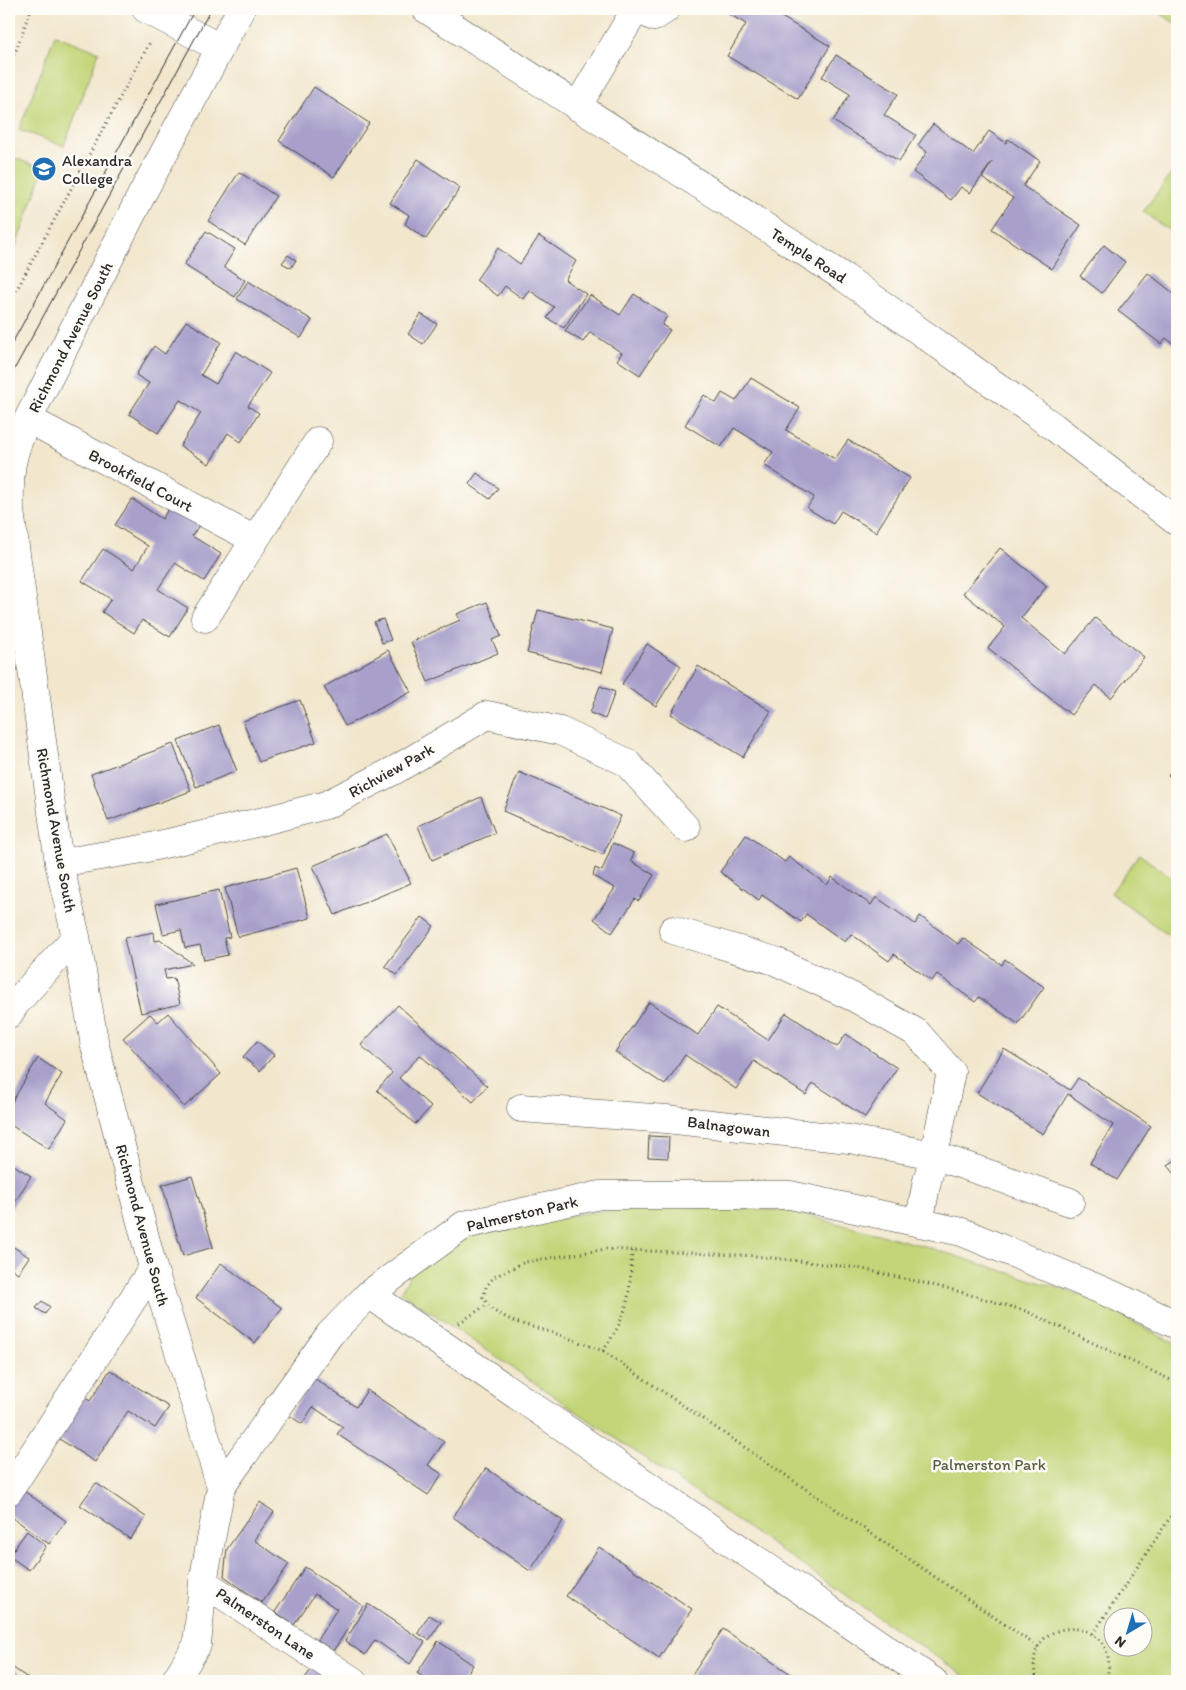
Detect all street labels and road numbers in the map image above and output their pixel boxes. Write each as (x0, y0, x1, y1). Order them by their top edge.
street label: Temple Road (767, 224, 851, 287)
street label: Richmond Avenue South (24, 259, 117, 416)
street label: Brookfield Court (85, 445, 196, 516)
street label: Richview Park (345, 739, 438, 802)
street label: Richmond Avenue South (33, 746, 80, 914)
street label: Balnagowan (686, 1112, 772, 1141)
street label: Richmond Avenue South (112, 1142, 173, 1308)
street label: Palmerston Park (465, 1191, 580, 1236)
street label: Palmerston Lane (213, 1583, 319, 1664)

